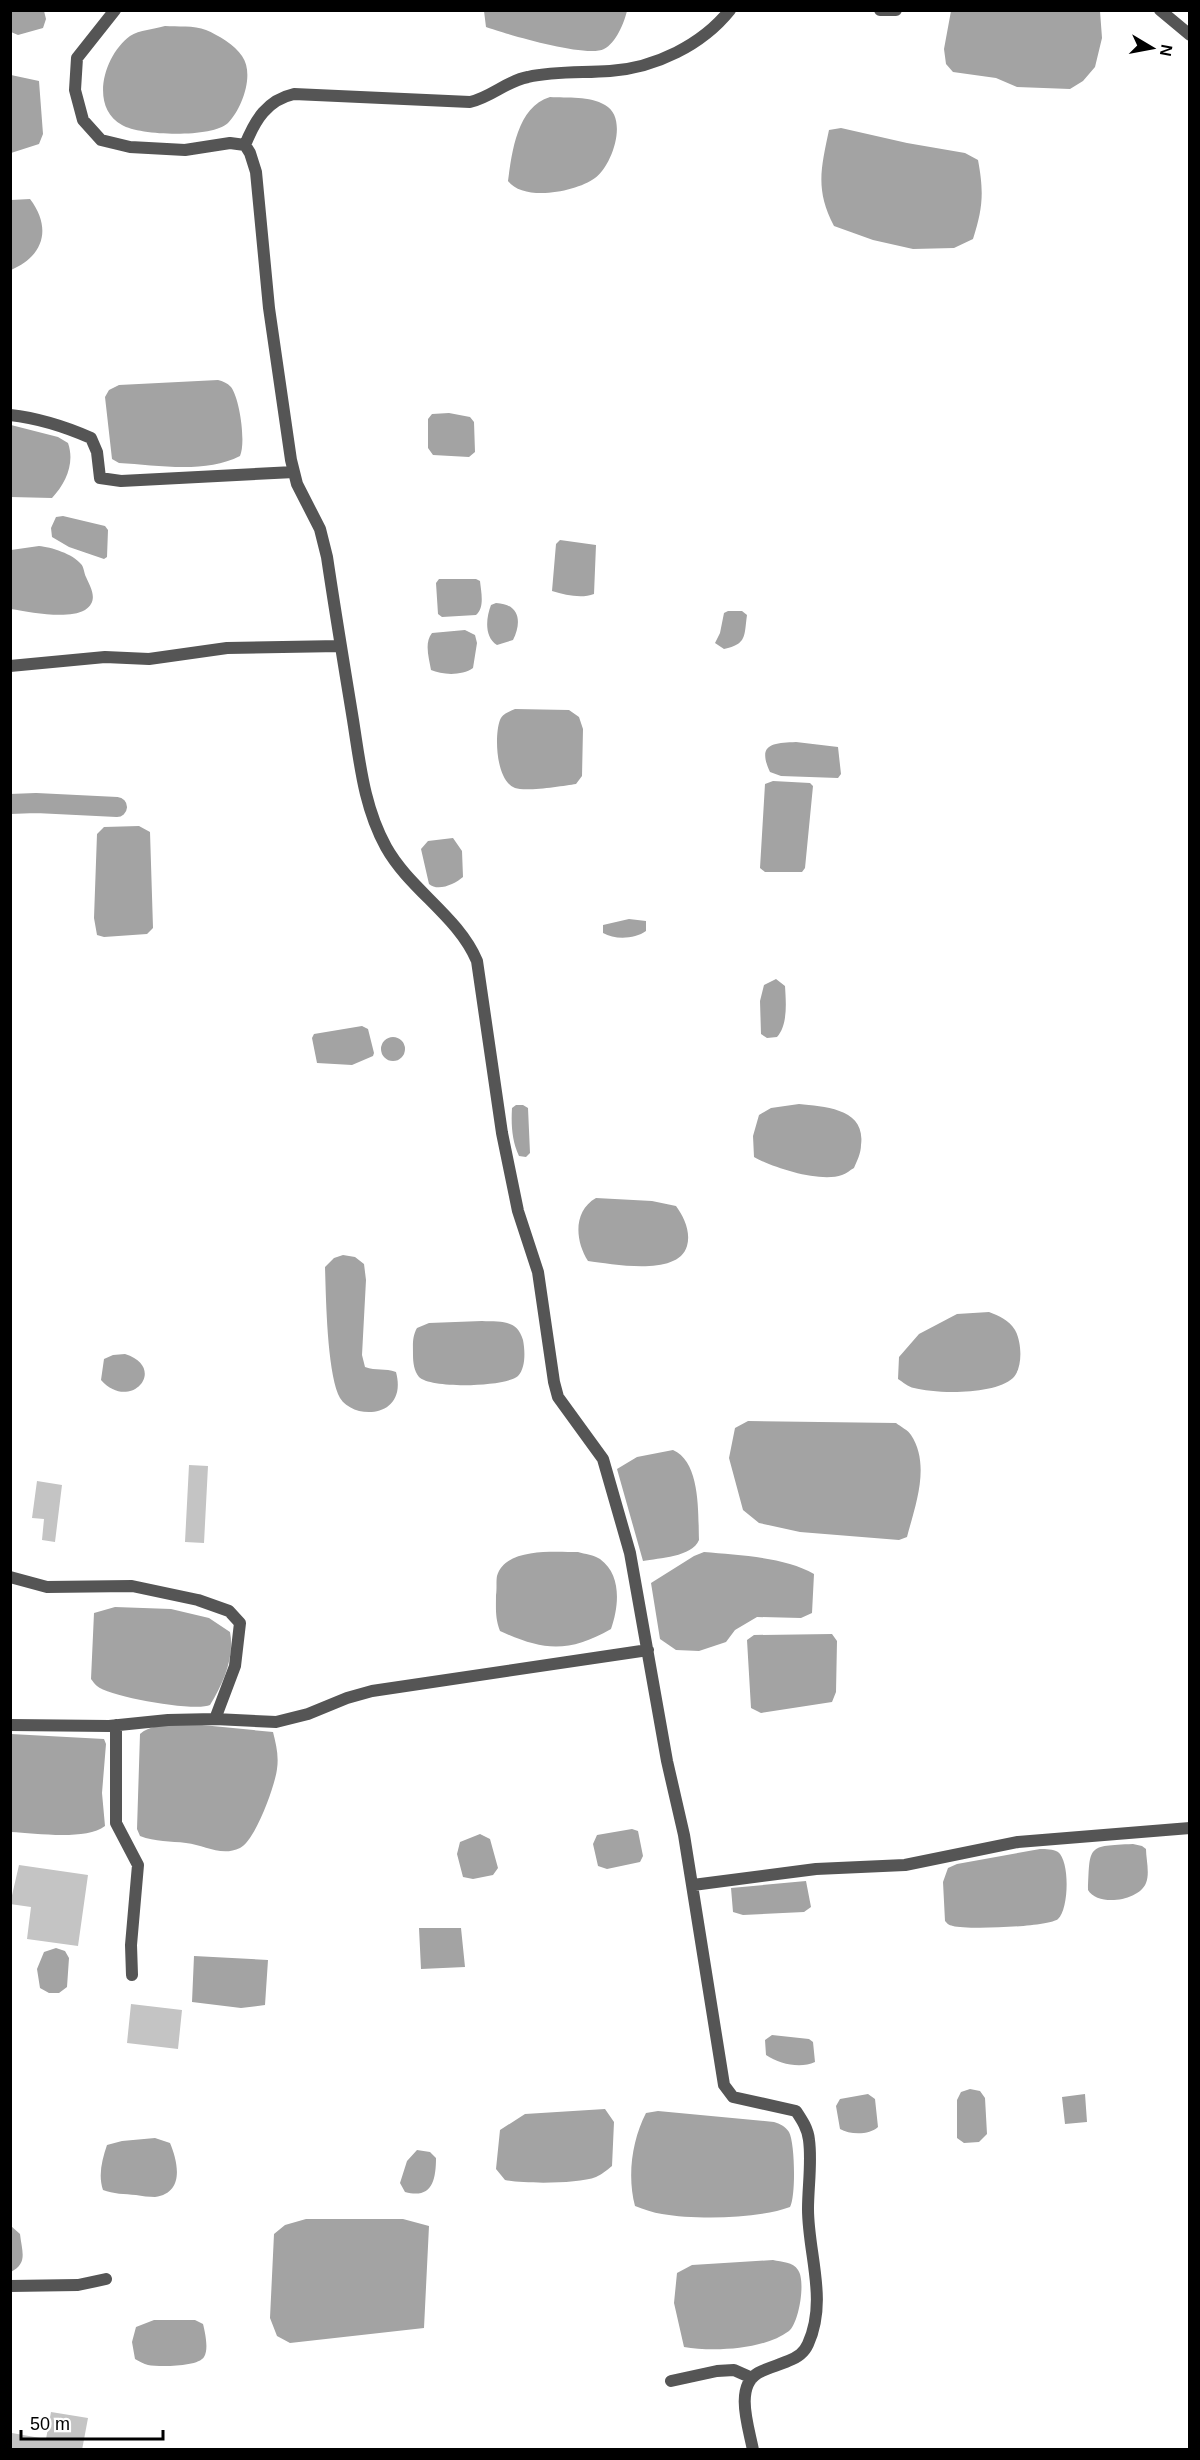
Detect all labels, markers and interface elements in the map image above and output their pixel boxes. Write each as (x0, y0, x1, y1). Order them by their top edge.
north arrow (1122, 18, 1182, 78)
text: N (1157, 43, 1176, 58)
scale bar (21, 2403, 164, 2441)
text: 50 m (30, 2414, 70, 2434)

